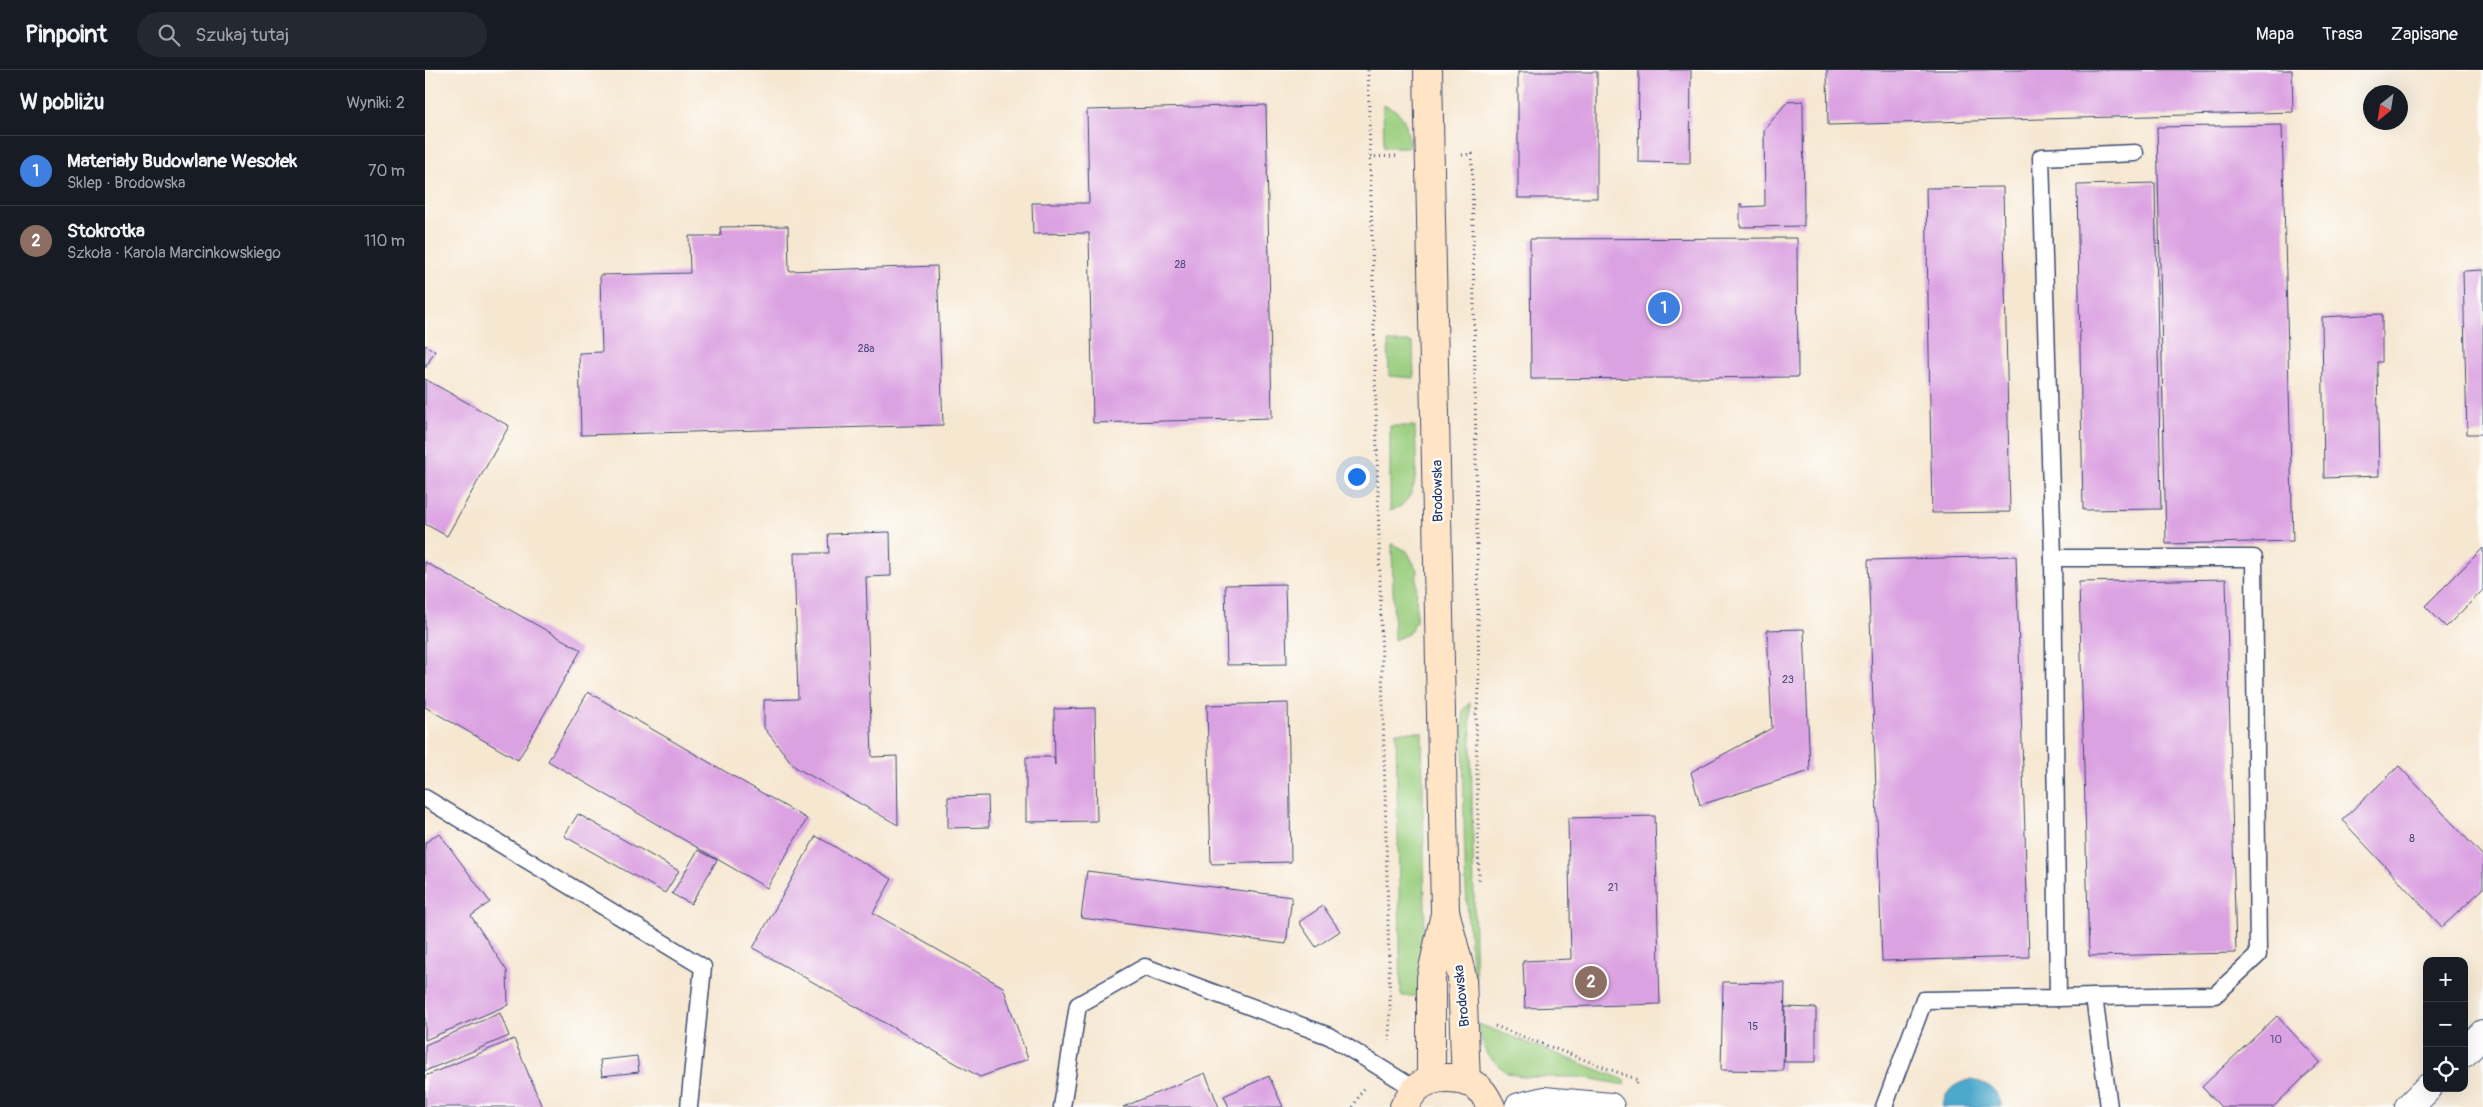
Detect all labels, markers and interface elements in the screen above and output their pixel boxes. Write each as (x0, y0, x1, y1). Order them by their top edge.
search box (137, 12, 487, 57)
text: Pinpoint (25, 20, 107, 49)
icon: search (155, 21, 183, 49)
text: Szukaj tutaj (195, 23, 289, 47)
text: Mapa (2256, 23, 2294, 46)
text: Trasa (2322, 23, 2363, 46)
text: Zapisane (2391, 23, 2458, 46)
north arrow (2363, 85, 2408, 130)
text: W pobliżu (20, 89, 104, 116)
text: Wyniki: 2 (346, 93, 405, 113)
text: Materiały Budowlane Wesołek (67, 149, 297, 173)
text: 1 (33, 161, 39, 181)
text: 70 m (368, 161, 405, 181)
text: Sklep · Brodowska (67, 173, 185, 193)
text: Stokrotka (67, 219, 145, 243)
text: 2 (32, 231, 40, 251)
text: 110 m (364, 231, 405, 251)
text: Szkoła · Karola Marcinkowskiego (67, 243, 281, 263)
house number: 28 (1174, 258, 1186, 271)
pin: 1 (1648, 289, 1680, 327)
house number: 28a (858, 342, 874, 355)
street label: Brodowska (1428, 460, 1447, 522)
your location (1344, 464, 1370, 490)
house number: 23 (1782, 673, 1794, 686)
house number: 8 (2409, 832, 2415, 845)
house number: 21 (1608, 881, 1618, 894)
map controls (2423, 957, 2468, 1092)
button: + (2423, 957, 2468, 1002)
pin: 2 (1575, 963, 1607, 1001)
street label: Brodowska (1450, 964, 1473, 1028)
button: − (2423, 1002, 2468, 1047)
house number: 15 (1748, 1020, 1758, 1033)
house number: 10 (2270, 1033, 2282, 1046)
button: locate (2423, 1047, 2468, 1092)

